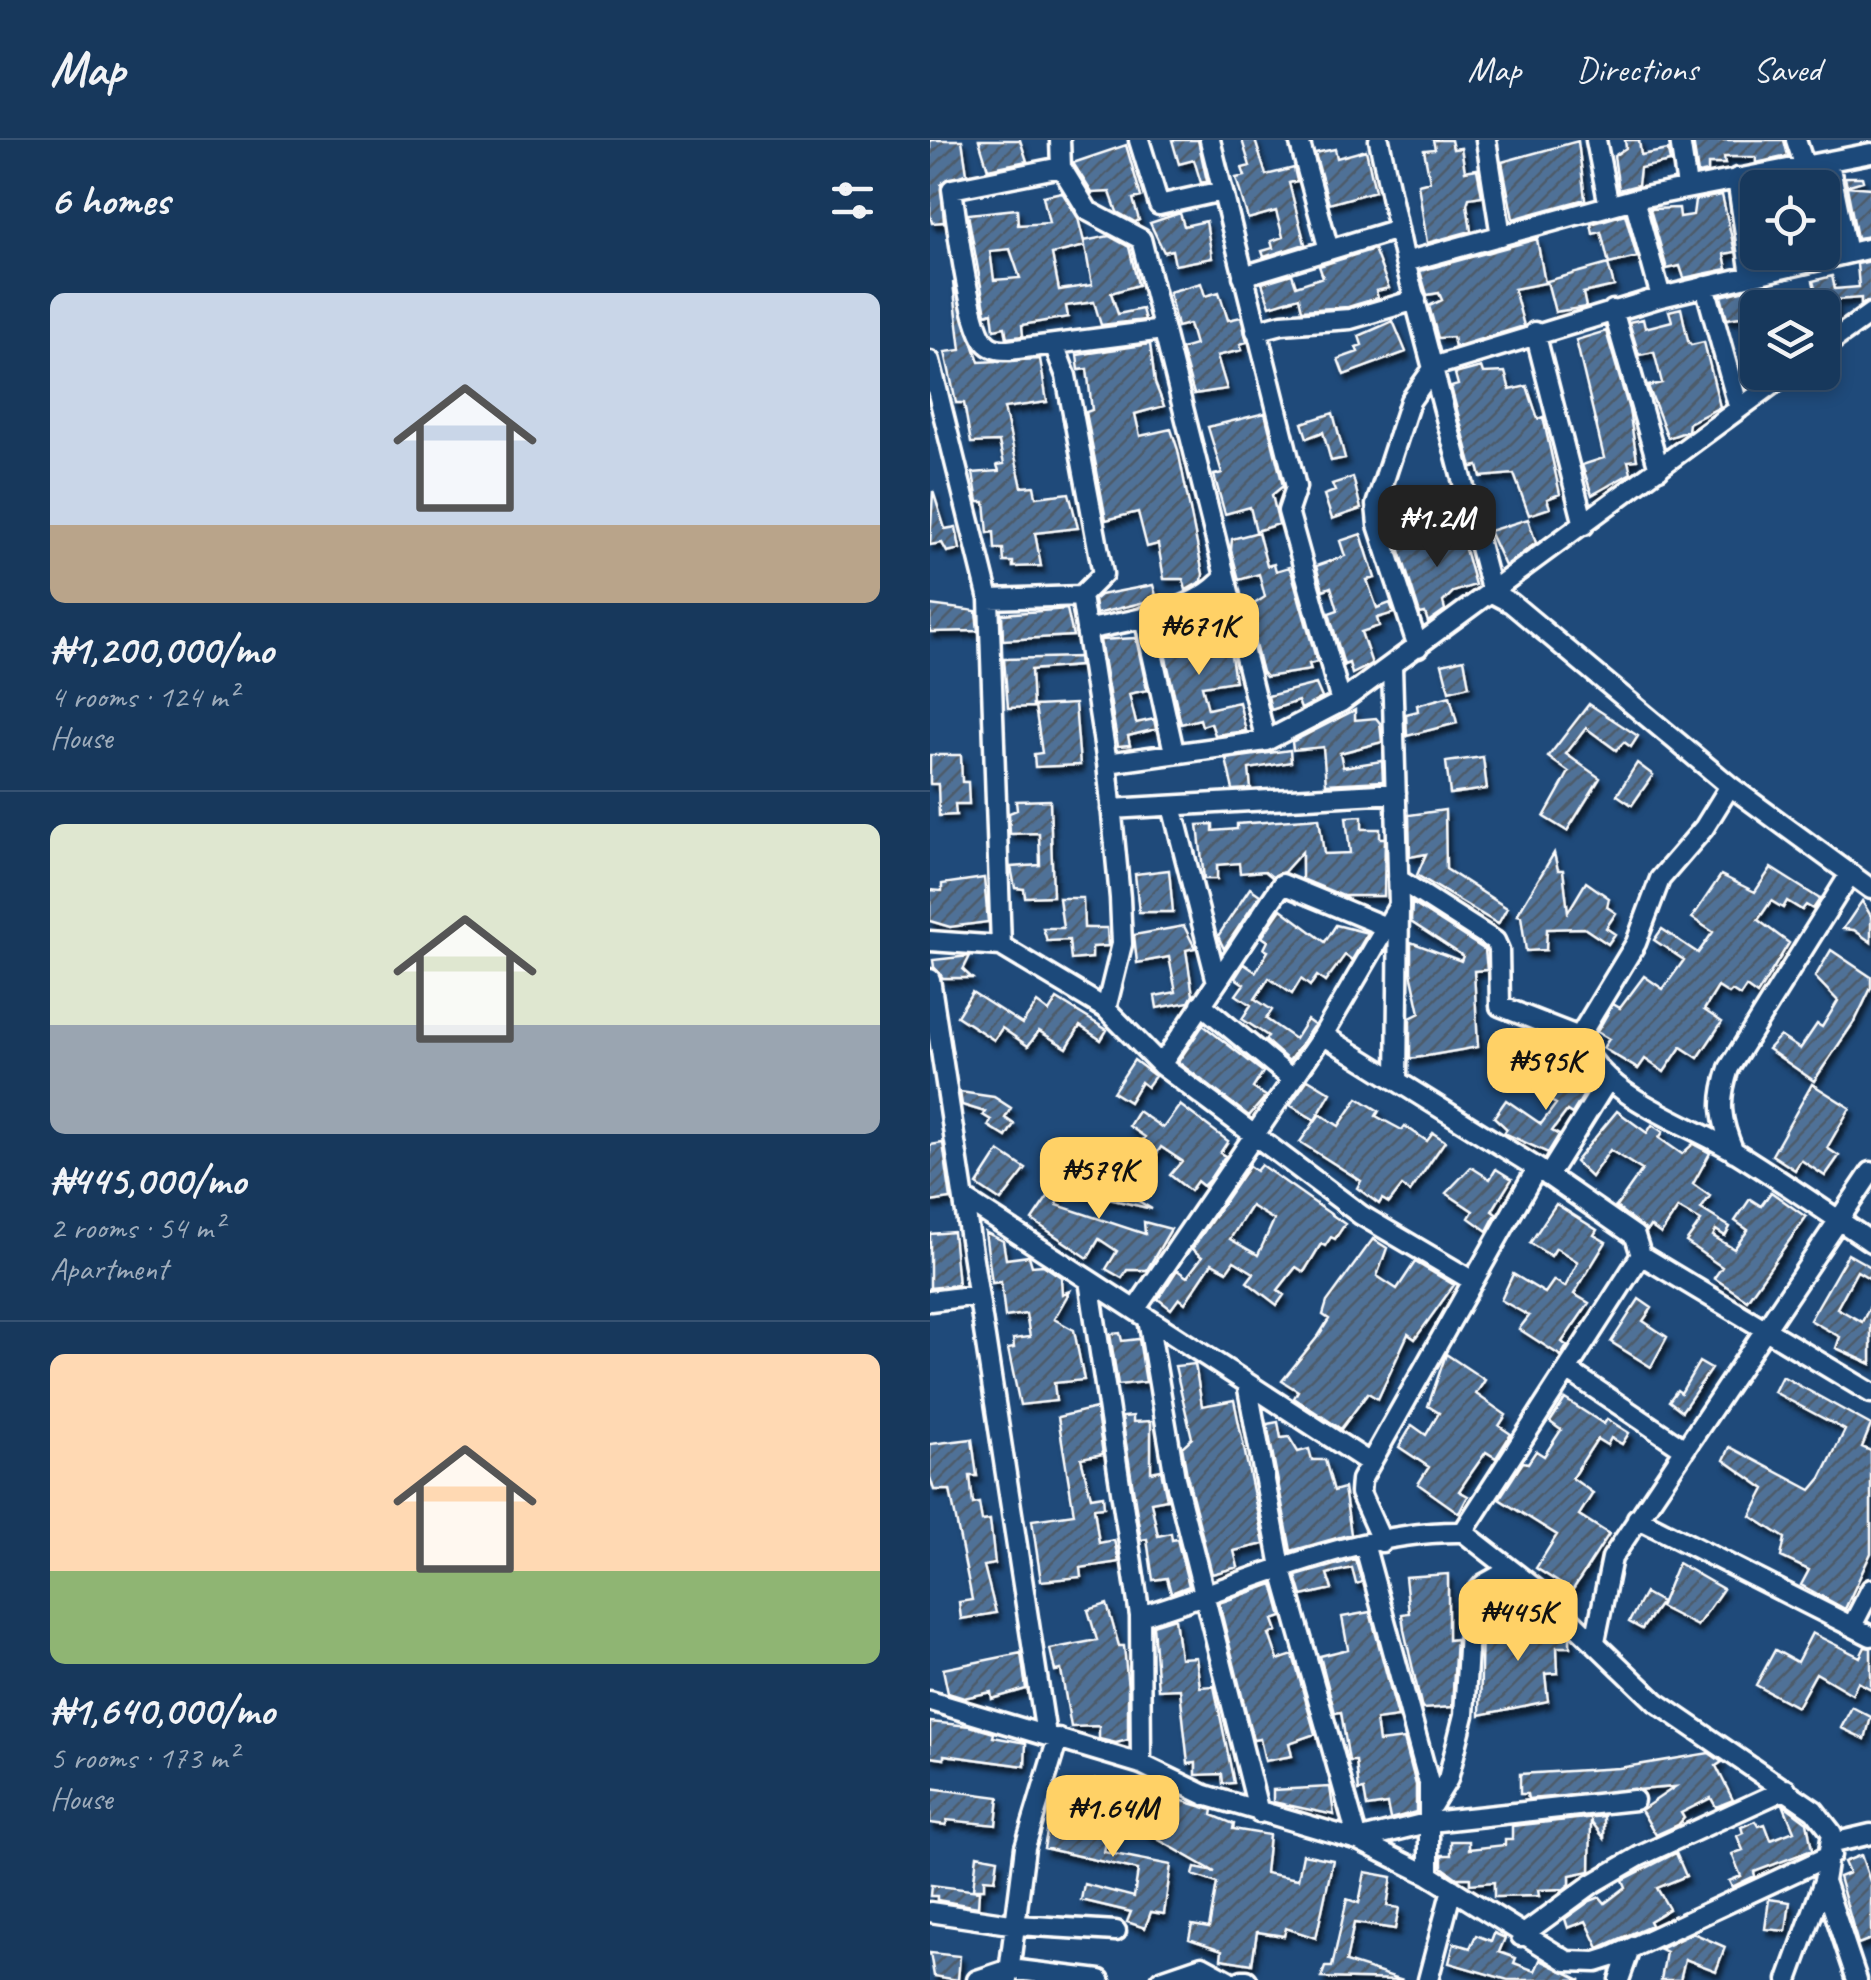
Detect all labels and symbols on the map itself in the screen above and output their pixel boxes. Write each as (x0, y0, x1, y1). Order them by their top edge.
pin: ₦1.2M (1367, 485, 1507, 570)
pin: ₦671K (1129, 593, 1269, 678)
pin: ₦595K (1476, 1028, 1616, 1113)
pin: ₦579K (1029, 1137, 1169, 1222)
pin: ₦445K (1448, 1579, 1588, 1664)
pin: ₦1.64M (1032, 1775, 1194, 1860)

